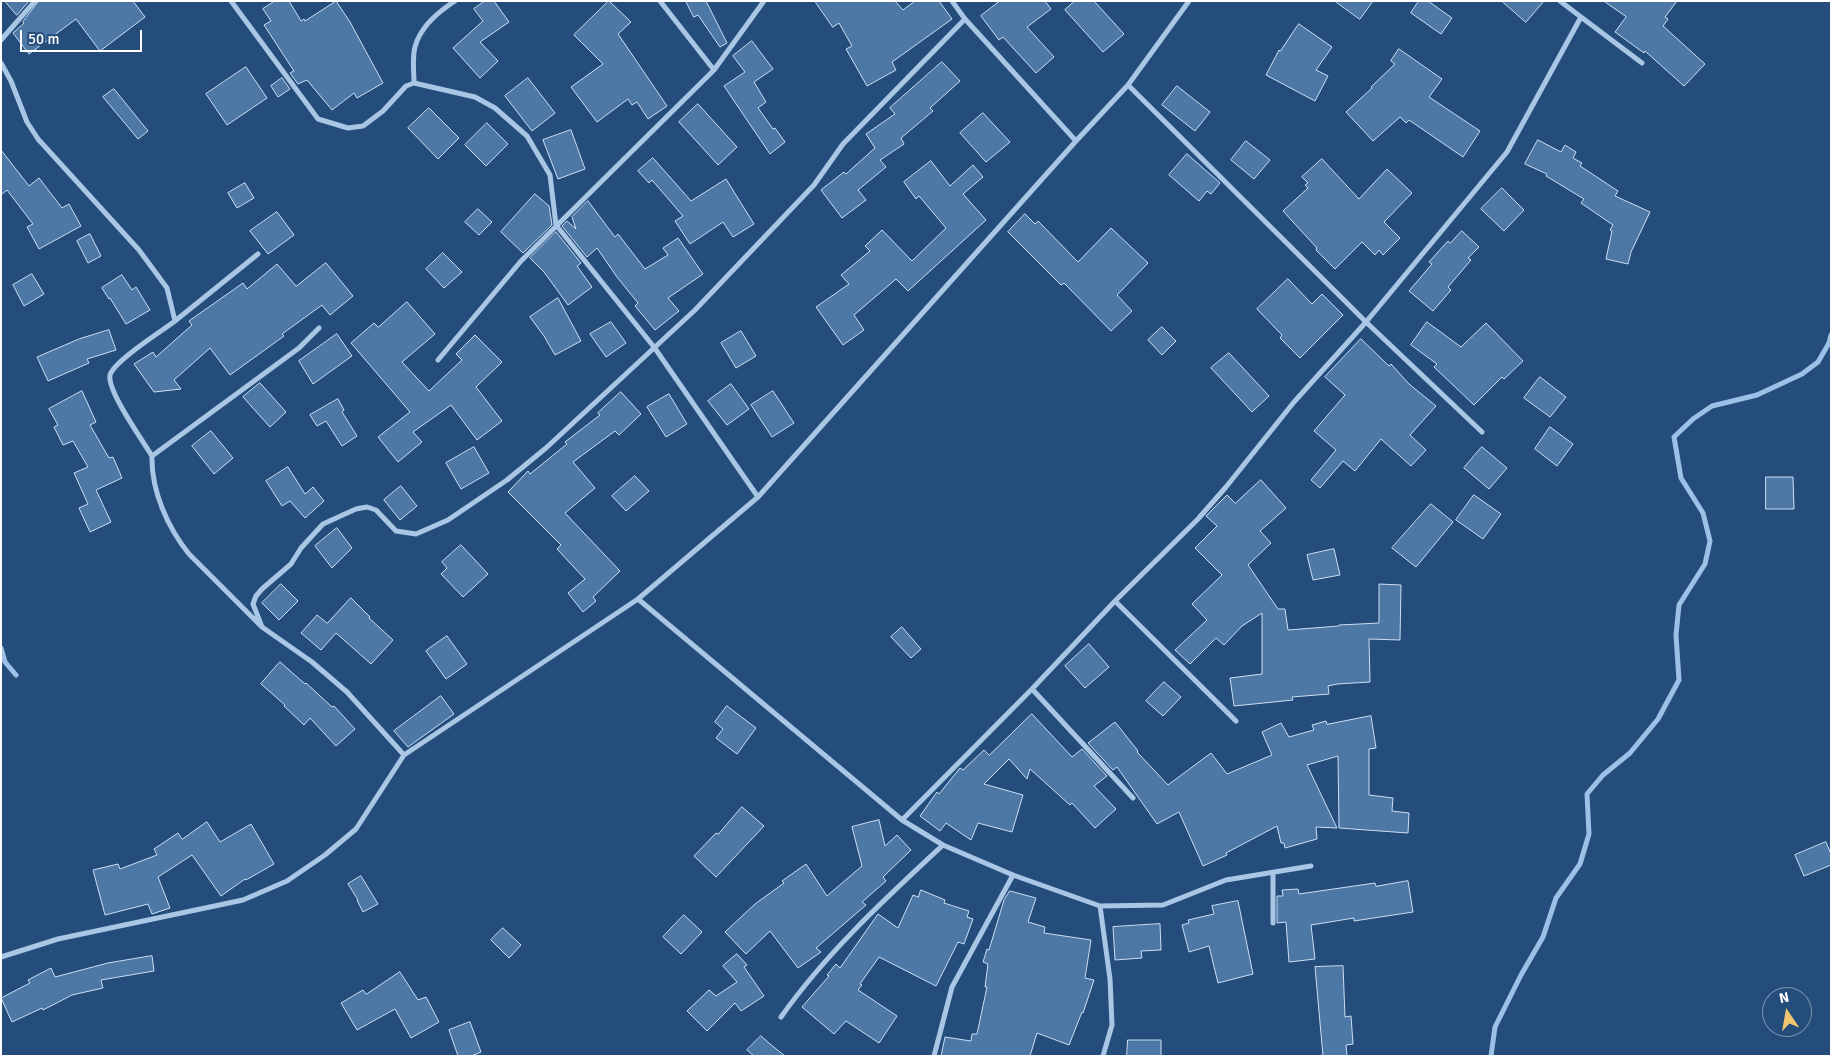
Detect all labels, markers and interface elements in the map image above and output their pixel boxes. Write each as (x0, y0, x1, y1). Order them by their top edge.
scale bar (22, 20, 145, 52)
text: 50 m (28, 30, 59, 48)
north arrow (1762, 987, 1812, 1037)
text: N (1777, 988, 1791, 1007)

